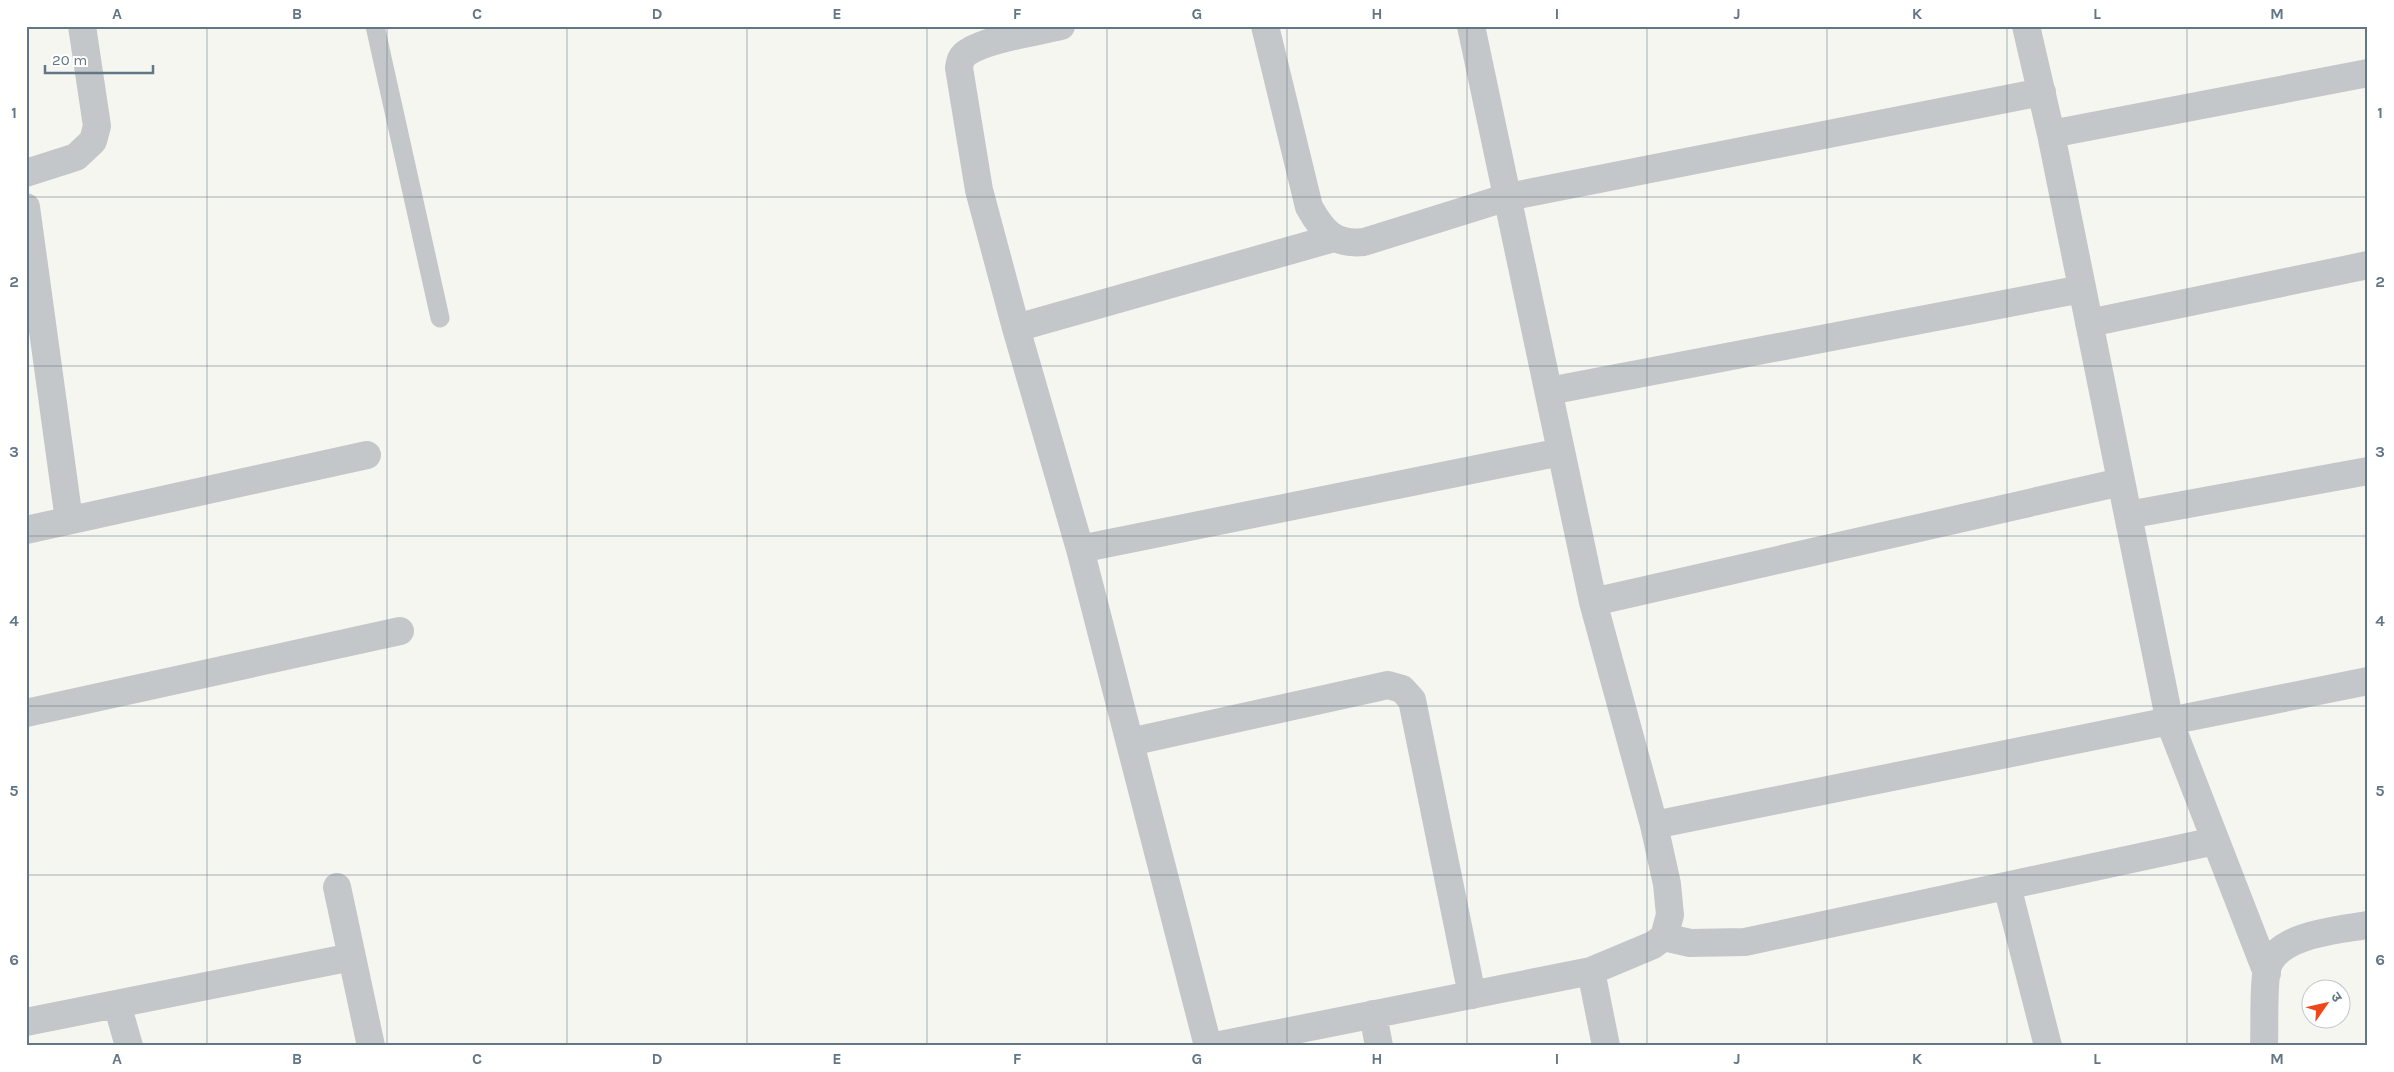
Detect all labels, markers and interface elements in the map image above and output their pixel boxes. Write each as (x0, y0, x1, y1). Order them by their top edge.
text: A (112, 4, 122, 23)
text: B (292, 4, 302, 23)
text: C (472, 4, 482, 23)
text: D (652, 4, 663, 23)
text: E (832, 4, 842, 23)
text: F (1013, 4, 1022, 23)
text: G (1192, 4, 1202, 23)
text: H (1371, 4, 1383, 23)
text: I (1555, 4, 1559, 23)
text: J (1733, 4, 1741, 23)
text: K (1912, 4, 1923, 23)
text: L (2093, 4, 2101, 23)
text: M (2270, 4, 2284, 23)
scale bar (45, 42, 152, 74)
text: 20 m (52, 51, 87, 69)
text: 1 (11, 103, 17, 122)
text: 1 (2377, 103, 2383, 122)
text: 2 (9, 272, 19, 291)
text: 2 (2375, 272, 2385, 291)
text: 3 (9, 442, 19, 461)
text: 3 (2375, 442, 2385, 461)
text: 4 (9, 611, 19, 630)
text: 4 (2375, 611, 2385, 630)
text: 5 (9, 781, 19, 800)
text: 5 (2375, 781, 2385, 800)
text: 6 (9, 950, 19, 969)
text: 6 (2375, 950, 2385, 969)
north arrow (2302, 980, 2352, 1030)
text: उ (2327, 989, 2346, 1006)
text: A (112, 1049, 122, 1068)
text: B (292, 1049, 302, 1068)
text: C (472, 1049, 482, 1068)
text: D (652, 1049, 663, 1068)
text: E (832, 1049, 842, 1068)
text: F (1013, 1049, 1022, 1068)
text: G (1192, 1049, 1202, 1068)
text: H (1371, 1049, 1383, 1068)
text: I (1555, 1049, 1559, 1068)
text: J (1733, 1049, 1741, 1068)
text: K (1912, 1049, 1923, 1068)
text: L (2093, 1049, 2101, 1068)
text: M (2270, 1049, 2284, 1068)

